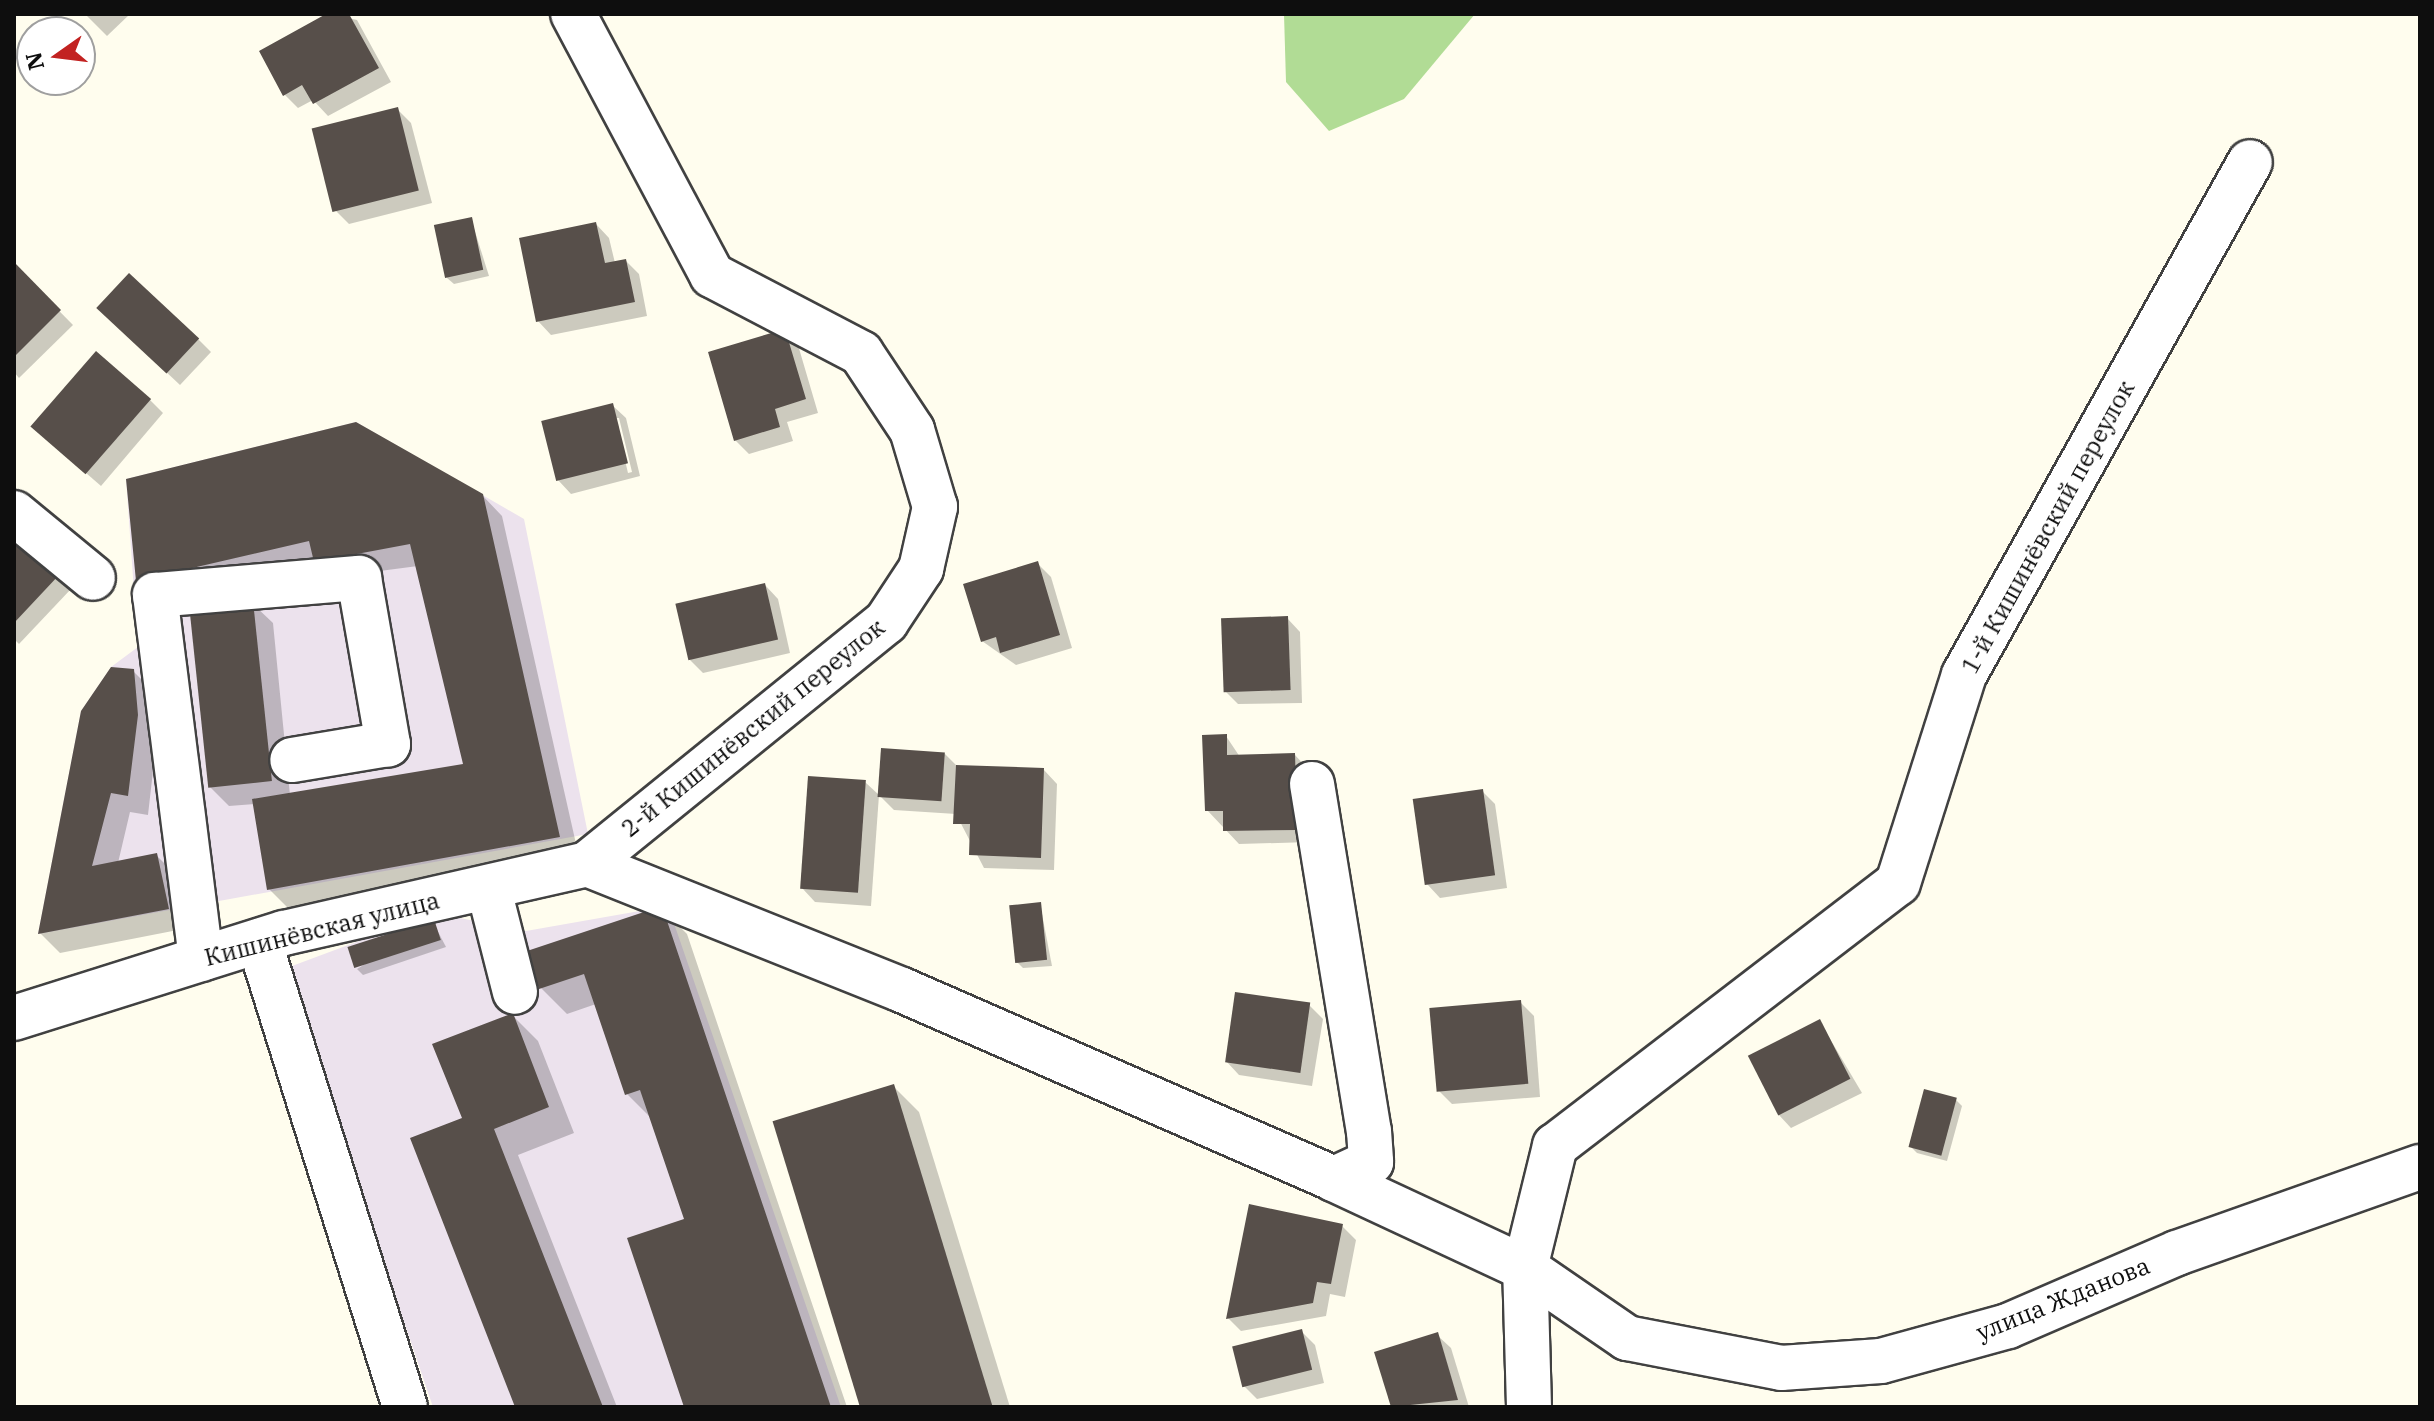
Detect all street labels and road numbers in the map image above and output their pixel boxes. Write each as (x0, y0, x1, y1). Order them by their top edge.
street label: 1-й Кишинёвский переулок (1955, 376, 2141, 678)
street label: 2-й Кишинёвский переулок (616, 613, 890, 843)
street label: Кишинёвская улица (201, 886, 443, 972)
street label: улица Жданова (1972, 1251, 2154, 1347)

